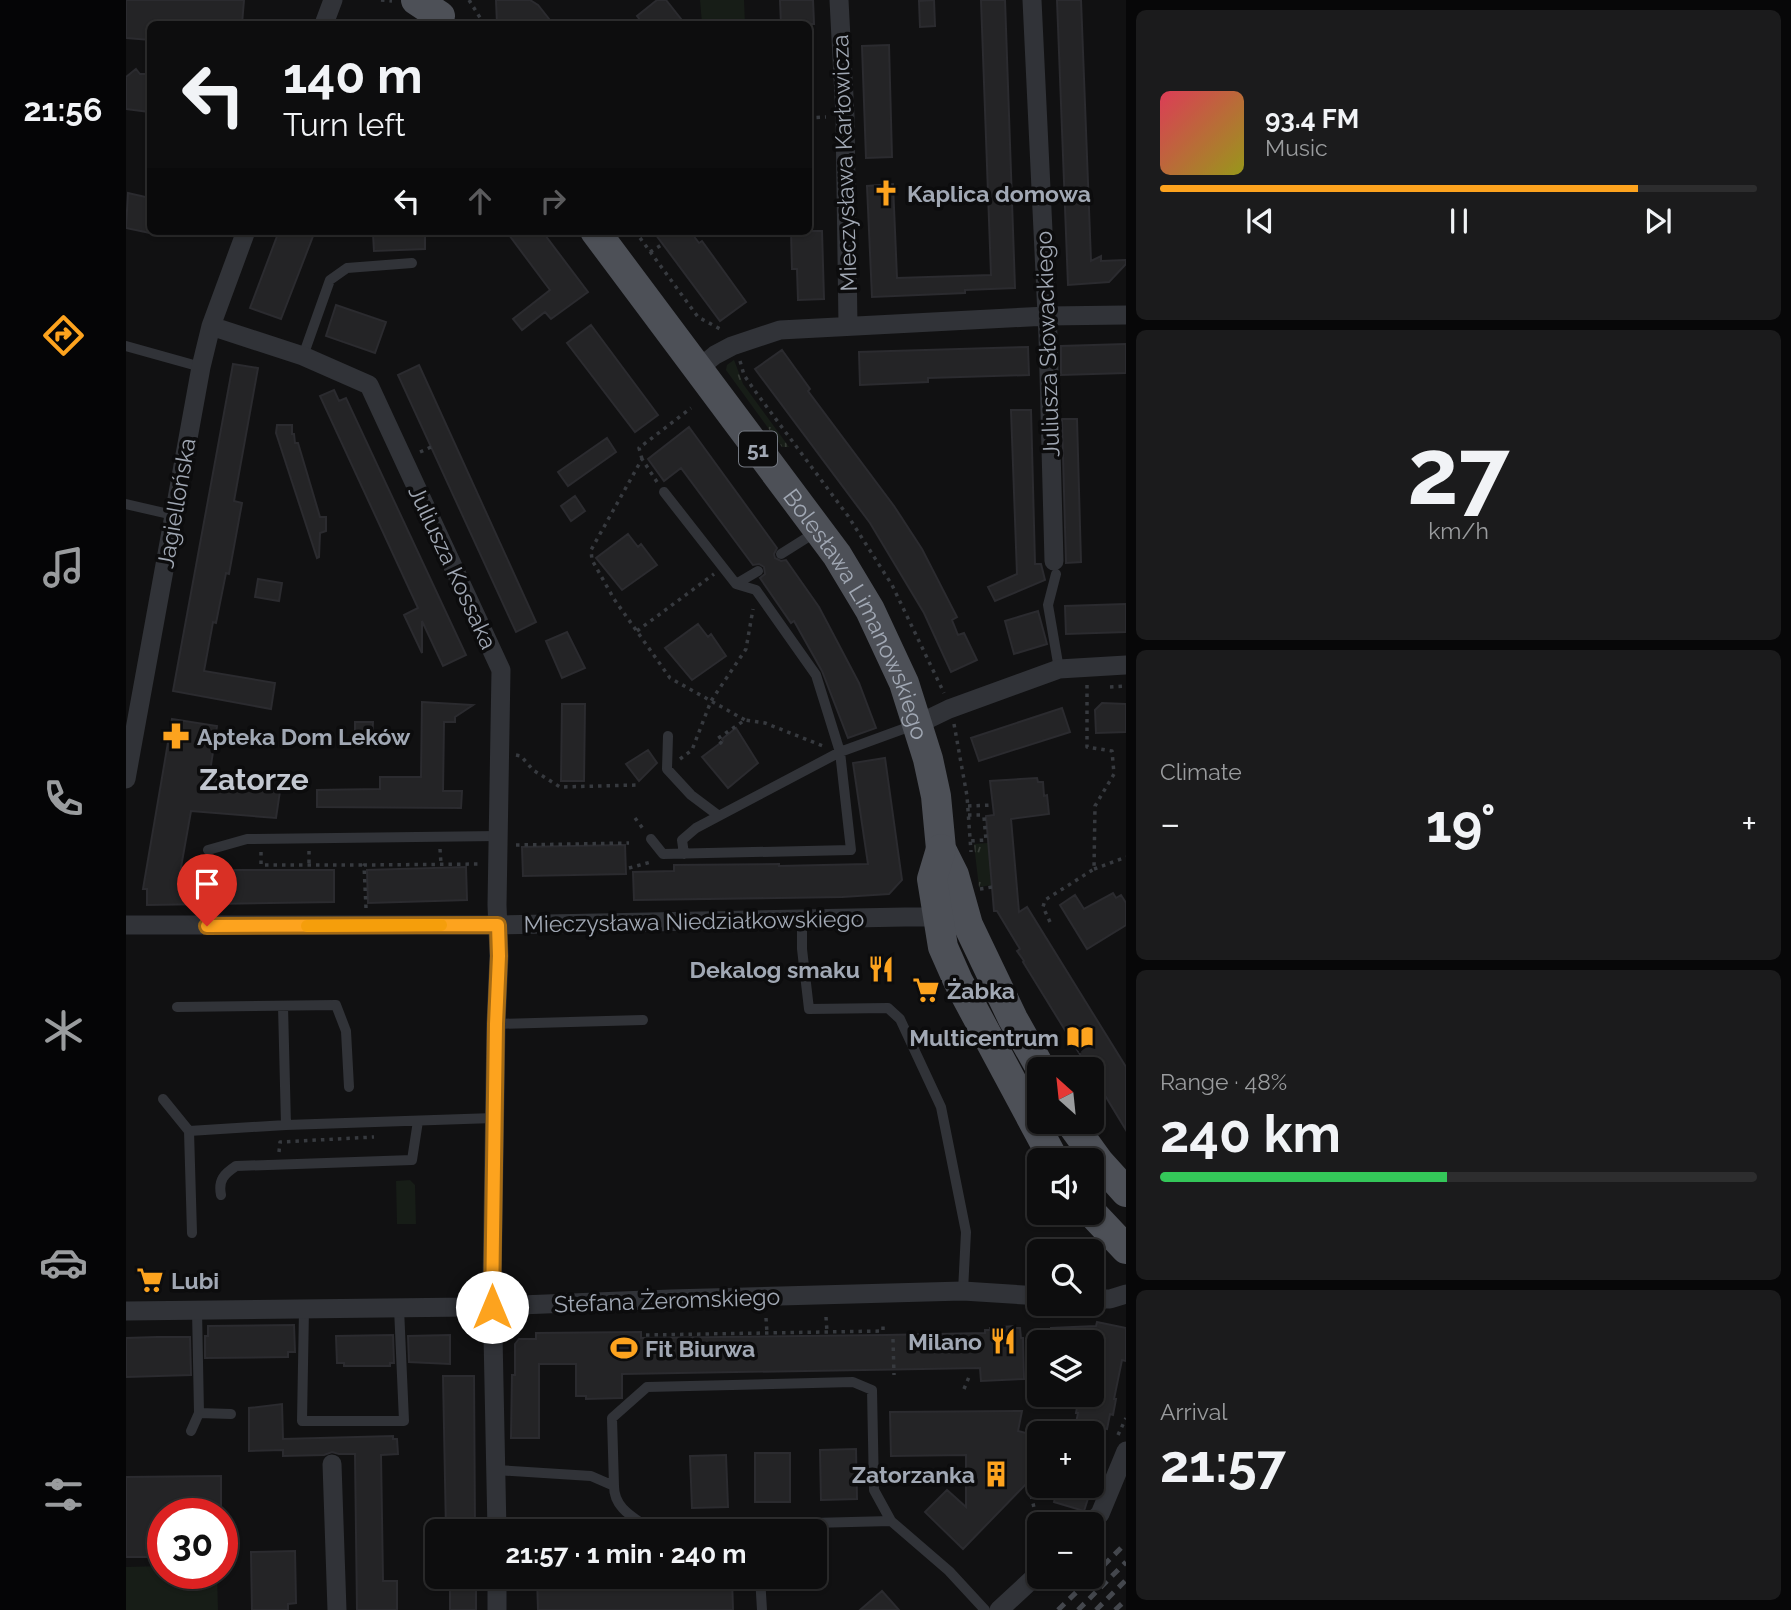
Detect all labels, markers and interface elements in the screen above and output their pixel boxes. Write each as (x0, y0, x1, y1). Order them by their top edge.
street label: Mieczysława Karłowicza (826, 34, 862, 292)
text: 140 m (283, 47, 423, 104)
icon: left (168, 49, 259, 140)
text: 21:56 (24, 91, 102, 128)
text: 93.4 FM (1265, 104, 1359, 134)
text: Turn left (283, 106, 405, 143)
text: Music (1265, 134, 1328, 161)
church icon: Kaplica domowa (871, 178, 901, 208)
place label: Kaplica domowa (907, 180, 1091, 207)
icon: left (388, 182, 426, 220)
icon: ahead (461, 182, 499, 220)
icon: right (534, 182, 572, 220)
icon: previous (1241, 202, 1279, 240)
icon: pause (1440, 202, 1478, 240)
icon: next (1639, 202, 1677, 240)
street label: Juliusza Słowackiego (1030, 230, 1064, 458)
icon: directions (39, 311, 88, 360)
text: 27 (1407, 418, 1510, 525)
road number: 51 (739, 432, 777, 466)
street label: Jagiellońska (151, 436, 201, 570)
street label: Juliusza Kossaka (403, 481, 503, 653)
street label: Bolesława Limanowskiego (778, 483, 934, 743)
text: km/h (1428, 517, 1489, 544)
icon: music (39, 543, 88, 592)
pharmacy icon: Apteka Dom Leków (161, 721, 191, 751)
place label: Apteka Dom Leków (197, 723, 411, 750)
text: Climate (1160, 758, 1242, 785)
district label: Zatorze (199, 762, 309, 797)
icon: phone (39, 774, 88, 823)
text: 19° (1426, 793, 1496, 854)
text: − (1160, 801, 1180, 846)
text: + (1741, 801, 1757, 846)
pin (177, 854, 237, 926)
icon: arrive (188, 865, 226, 903)
street label: Mieczysława Niedziałkowskiego (523, 905, 865, 937)
restaurant icon: Dekalog smaku (866, 954, 896, 984)
place label: Dekalog smaku (689, 956, 860, 983)
supermarket icon: Żabka (911, 975, 941, 1005)
place label: Żabka (947, 977, 1015, 1004)
icon: climate (39, 1006, 88, 1055)
library icon: Multicentrum (1065, 1022, 1095, 1052)
place label: Multicentrum (909, 1024, 1059, 1051)
north arrow (1027, 1057, 1104, 1134)
map controls (1027, 1057, 1104, 1589)
text: Range · 48% (1160, 1068, 1287, 1095)
text: 240 km (1160, 1103, 1341, 1164)
button: sound (1027, 1148, 1104, 1225)
icon: car (39, 1238, 88, 1287)
button: search (1027, 1239, 1104, 1316)
supermarket icon: Lubi (135, 1265, 165, 1295)
place label: Lubi (171, 1267, 219, 1294)
position arrow (455, 1270, 529, 1344)
street label: Stefana Żeromskiego (553, 1283, 781, 1317)
restaurant icon: Milano (988, 1326, 1018, 1356)
place label: Milano (908, 1328, 982, 1355)
button: layers (1027, 1330, 1104, 1407)
sports icon: Fit Biurwa (609, 1333, 639, 1363)
place label: Fit Biurwa (645, 1335, 755, 1362)
text: Arrival (1160, 1398, 1227, 1425)
button: + (1027, 1421, 1104, 1498)
text: 21:57 (1160, 1433, 1286, 1494)
building icon: Zatorzanka (981, 1459, 1011, 1489)
place label: Zatorzanka (852, 1461, 975, 1488)
icon: filters (39, 1470, 88, 1519)
speed limit sign: 30 (147, 1498, 238, 1589)
button: − (1027, 1512, 1104, 1589)
text: 21:57 · 1 min · 240 m (505, 1539, 747, 1569)

